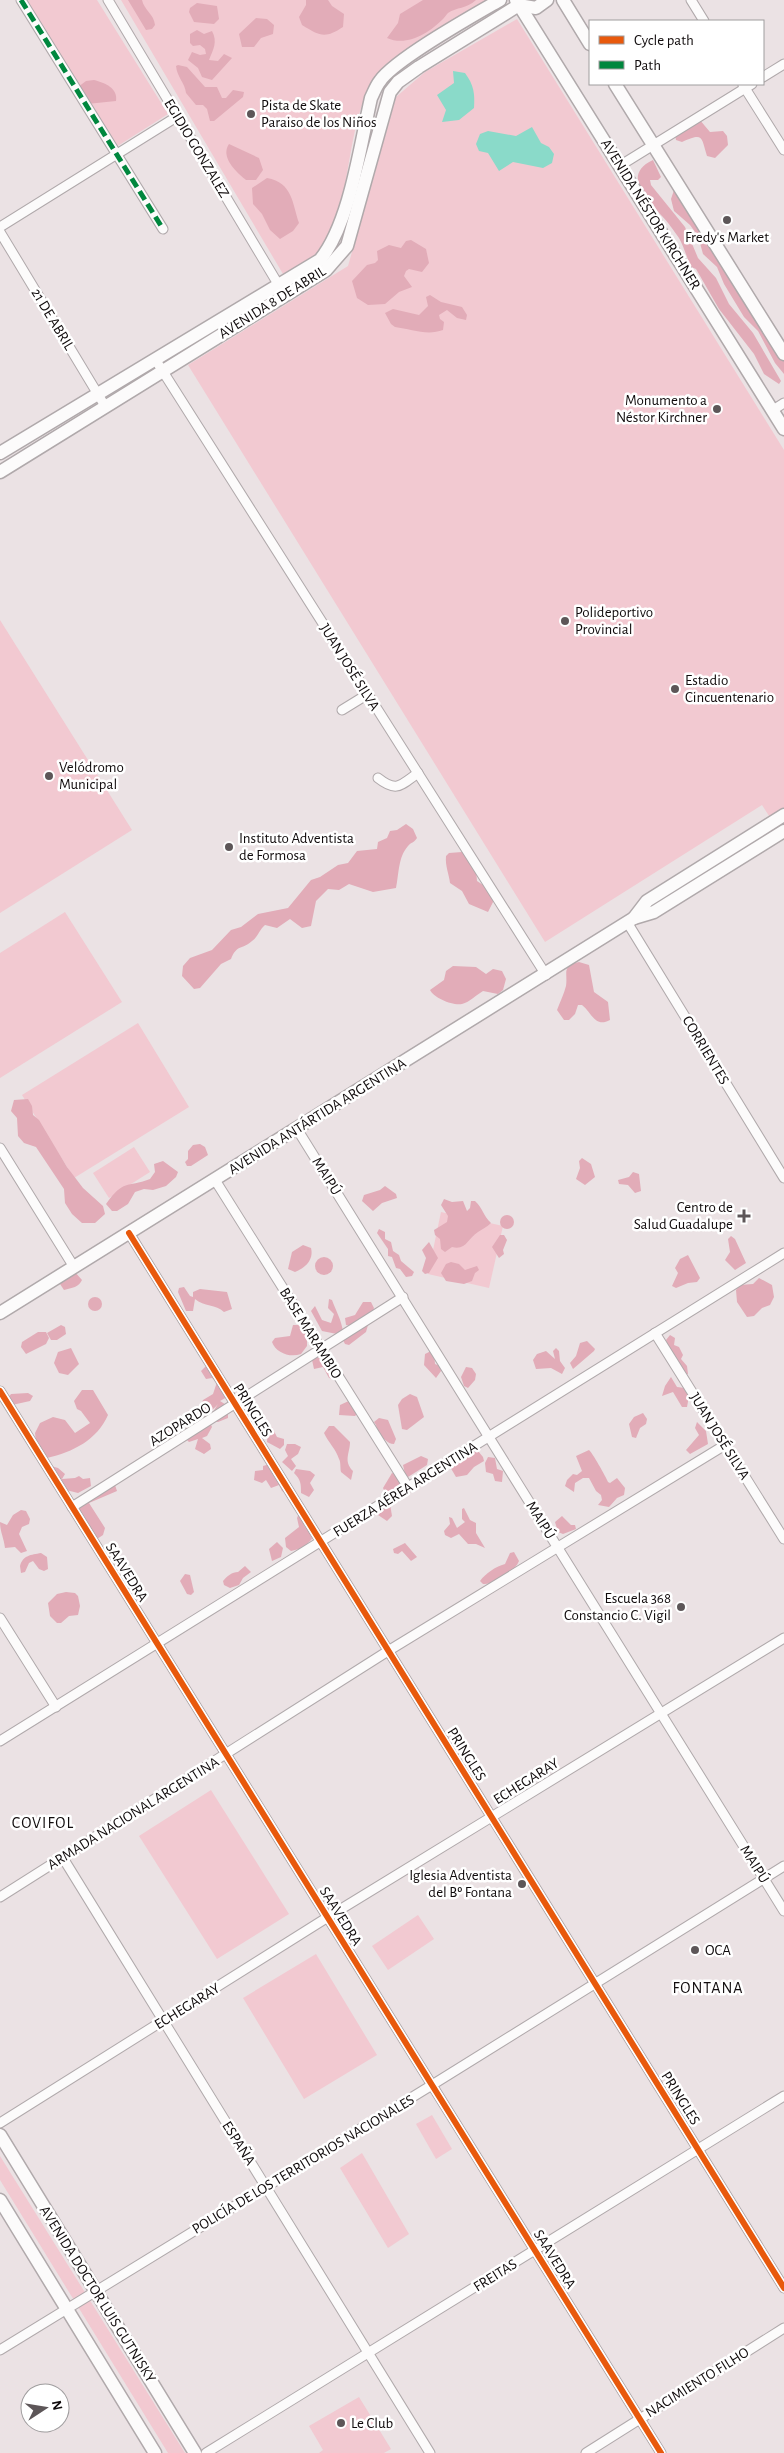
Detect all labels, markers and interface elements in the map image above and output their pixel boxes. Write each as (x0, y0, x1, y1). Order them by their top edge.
legend (589, 20, 764, 85)
text: Cycle path (634, 33, 694, 48)
text: Path (634, 58, 661, 73)
street label: EGIDIO GONZALEZ (161, 96, 232, 200)
place label: Pista de Skate Paraiso de los Niños (261, 98, 377, 130)
marker: Pista de Skate Paraiso de los Niños (245, 108, 257, 120)
street label: AVENIDA NÉSTOR KIRCHNER (598, 135, 705, 292)
marker: Fredy's Market (721, 214, 733, 226)
place label: Fredy's Market (685, 230, 769, 245)
street label: AVENIDA 8 DE ABRIL (216, 263, 329, 341)
street label: 21 DE ABRIL (28, 286, 77, 353)
place label: Monumento a Néstor Kirchner (616, 393, 707, 425)
marker: Monumento a Néstor Kirchner (711, 403, 723, 415)
place label: Polideportivo Provincial (575, 605, 653, 637)
marker: Polideportivo Provincial (559, 615, 571, 627)
street label: JUAN JOSÉ SILVA (317, 620, 384, 714)
place label: Estadio Cincuentenario (685, 673, 774, 705)
marker: Estadio Cincuentenario (669, 683, 681, 695)
place label: Velódromo Municipal (59, 760, 124, 792)
marker: Velódromo Municipal (43, 770, 55, 782)
place label: Instituto Adventista de Formosa (239, 831, 354, 863)
marker: Instituto Adventista de Formosa (223, 841, 235, 853)
street label: CORRIENTES (679, 1013, 732, 1087)
street label: AVENIDA ANTÁRTIDA ARGENTINA (225, 1054, 409, 1177)
street label: MAIPÚ (309, 1154, 346, 1198)
place label: Centro de Salud Guadalupe (634, 1200, 733, 1232)
marker: Centro de Salud Guadalupe (737, 1209, 751, 1223)
street label: BASE MARAMBIO (277, 1285, 345, 1381)
street label: PRINGLES (230, 1381, 275, 1440)
street label: JUAN JOSÉ SILVA (687, 1389, 754, 1483)
street label: AZOPARDO (147, 1400, 214, 1449)
street label: FUERZA AÉREA ARGENTINA (330, 1437, 480, 1540)
street label: MAIPÚ (523, 1498, 560, 1542)
street label: SAAVEDRA (103, 1540, 151, 1605)
place label: Escuela 368 Constancio C. Vigil (564, 1591, 671, 1623)
marker: Escuela 368 Constancio C. Vigil (675, 1601, 687, 1613)
street label: PRINGLES (444, 1725, 489, 1784)
street label: ARMADA NACIONAL ARGENTINA (45, 1754, 222, 1872)
street label: ECHEGARAY (491, 1755, 562, 1807)
district label: COVIFOL (12, 1815, 74, 1831)
street label: MAIPÚ (737, 1842, 774, 1886)
place label: Iglesia Adventista del Bº Fontana (409, 1868, 512, 1900)
marker: Iglesia Adventista del Bº Fontana (516, 1878, 528, 1890)
street label: SAAVEDRA (317, 1884, 365, 1949)
place label: OCA (705, 1943, 731, 1958)
marker: OCA (689, 1944, 701, 1956)
street label: ECHEGARAY (152, 1980, 223, 2032)
district label: FONTANA (672, 1980, 744, 1996)
street label: PRINGLES (658, 2069, 703, 2128)
street label: POLICÍA DE LOS TERRITORIOS NACIONALES (189, 2090, 417, 2237)
street label: ESPAÑA (219, 2118, 259, 2168)
street label: AVENIDA DOCTOR LUIS GUTNISKY (37, 2203, 158, 2385)
street label: SAAVEDRA (531, 2227, 579, 2292)
street label: FREITAS (471, 2256, 520, 2295)
street label: NACIMIENTO FILHO (643, 2345, 752, 2420)
north arrow (20, 2383, 70, 2433)
text: N (49, 2399, 65, 2412)
place label: Le Club (351, 2416, 394, 2431)
marker: Le Club (335, 2417, 347, 2429)

